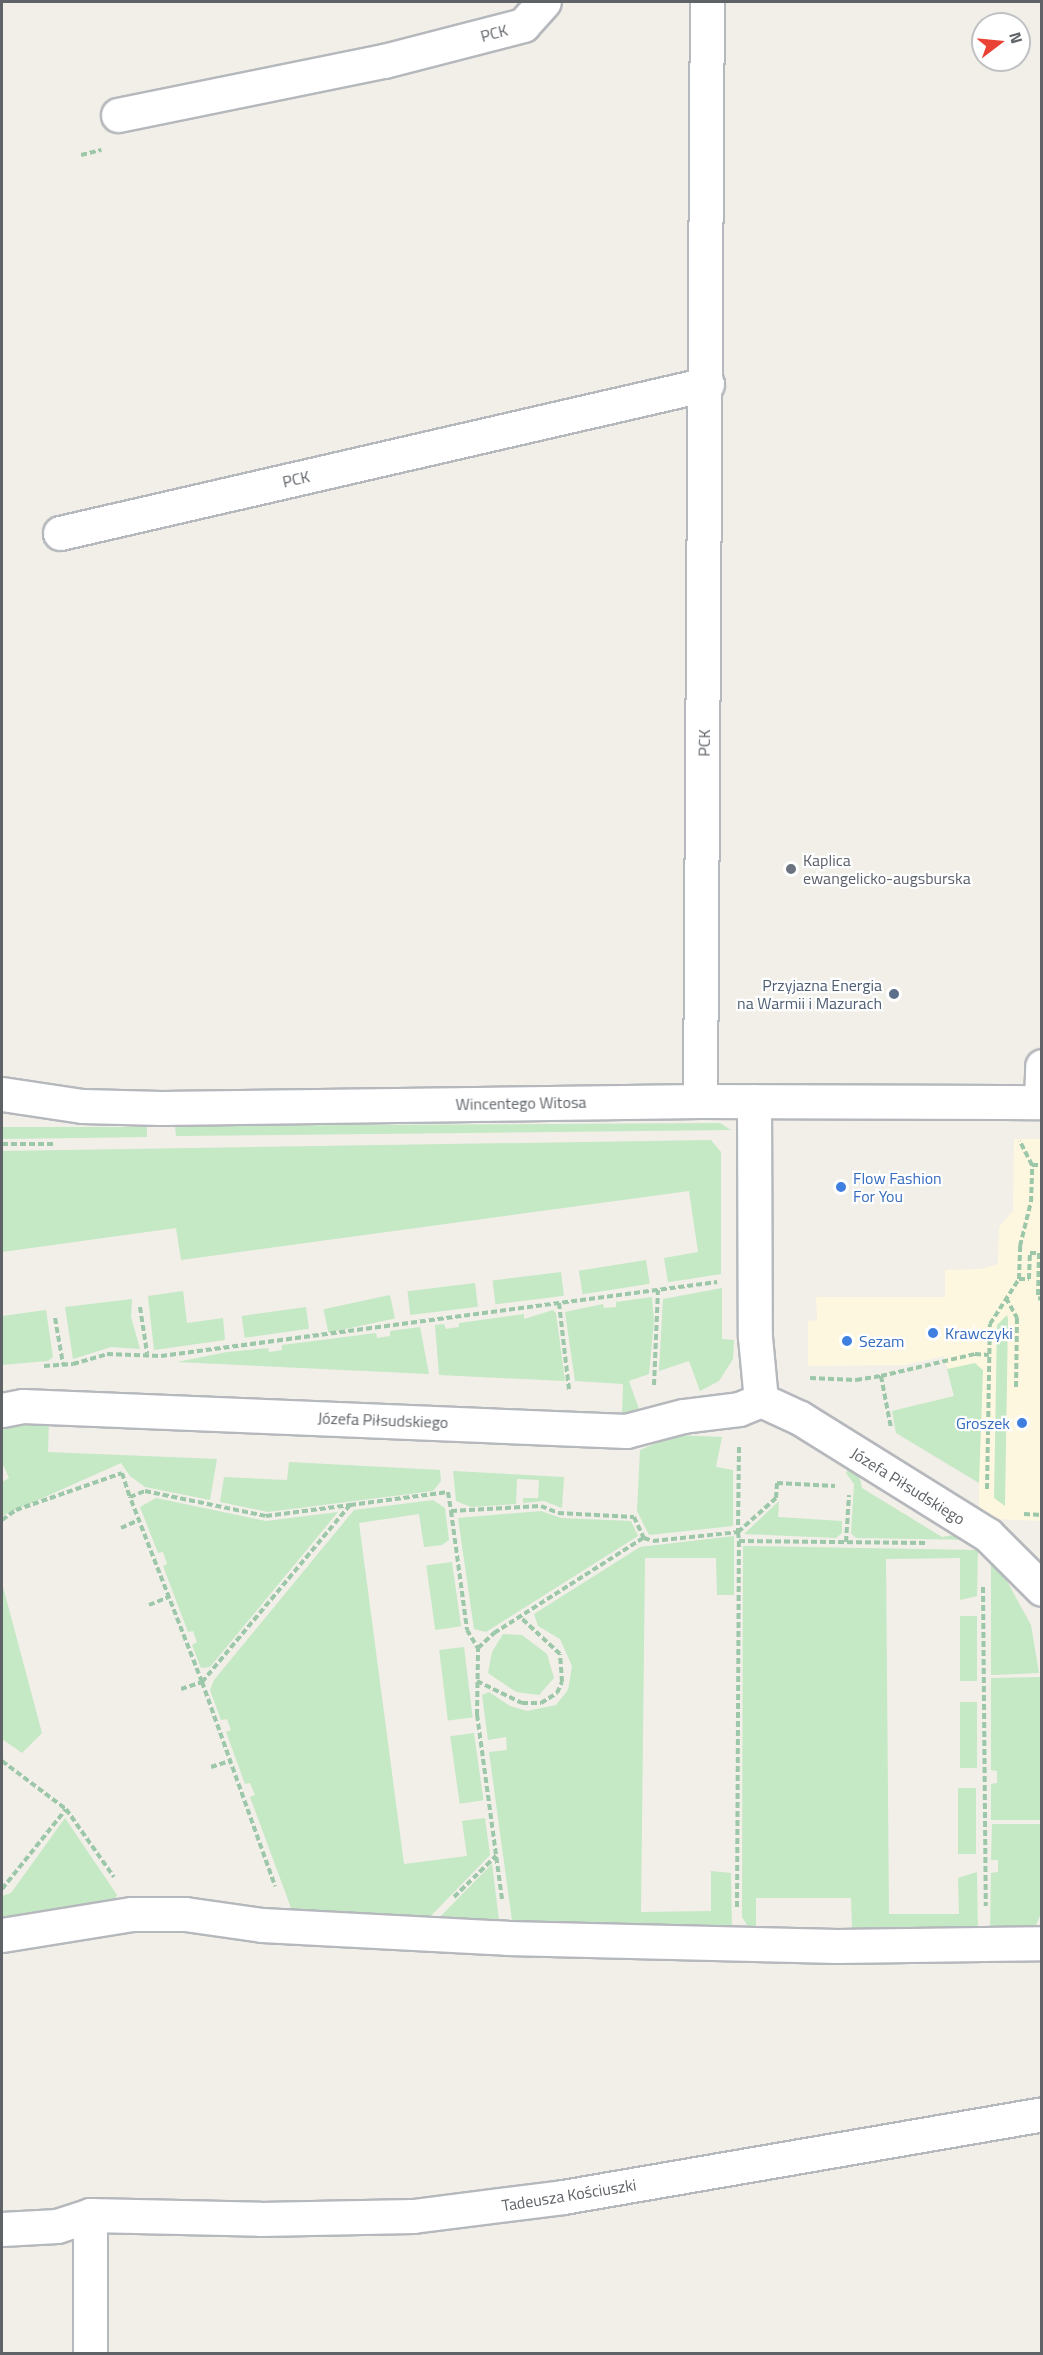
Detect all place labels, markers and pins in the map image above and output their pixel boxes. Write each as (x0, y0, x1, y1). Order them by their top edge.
place label: Kaplica ewangelicko-augsburska (803, 850, 971, 888)
marker: Kaplica ewangelicko-augsburska (784, 862, 798, 876)
place label: Przyjazna Energia na Warmii i Mazurach (737, 975, 882, 1013)
marker: Przyjazna Energia na Warmii i Mazurach (887, 987, 901, 1001)
place label: Flow Fashion For You (853, 1168, 942, 1206)
marker: Flow Fashion For You (834, 1180, 848, 1194)
place label: Krawczyki (945, 1323, 1013, 1343)
marker: Krawczyki (926, 1326, 940, 1340)
place label: Sezam (859, 1331, 904, 1351)
marker: Sezam (840, 1334, 854, 1348)
place label: Groszek (956, 1413, 1010, 1433)
marker: Groszek (1015, 1416, 1029, 1430)

